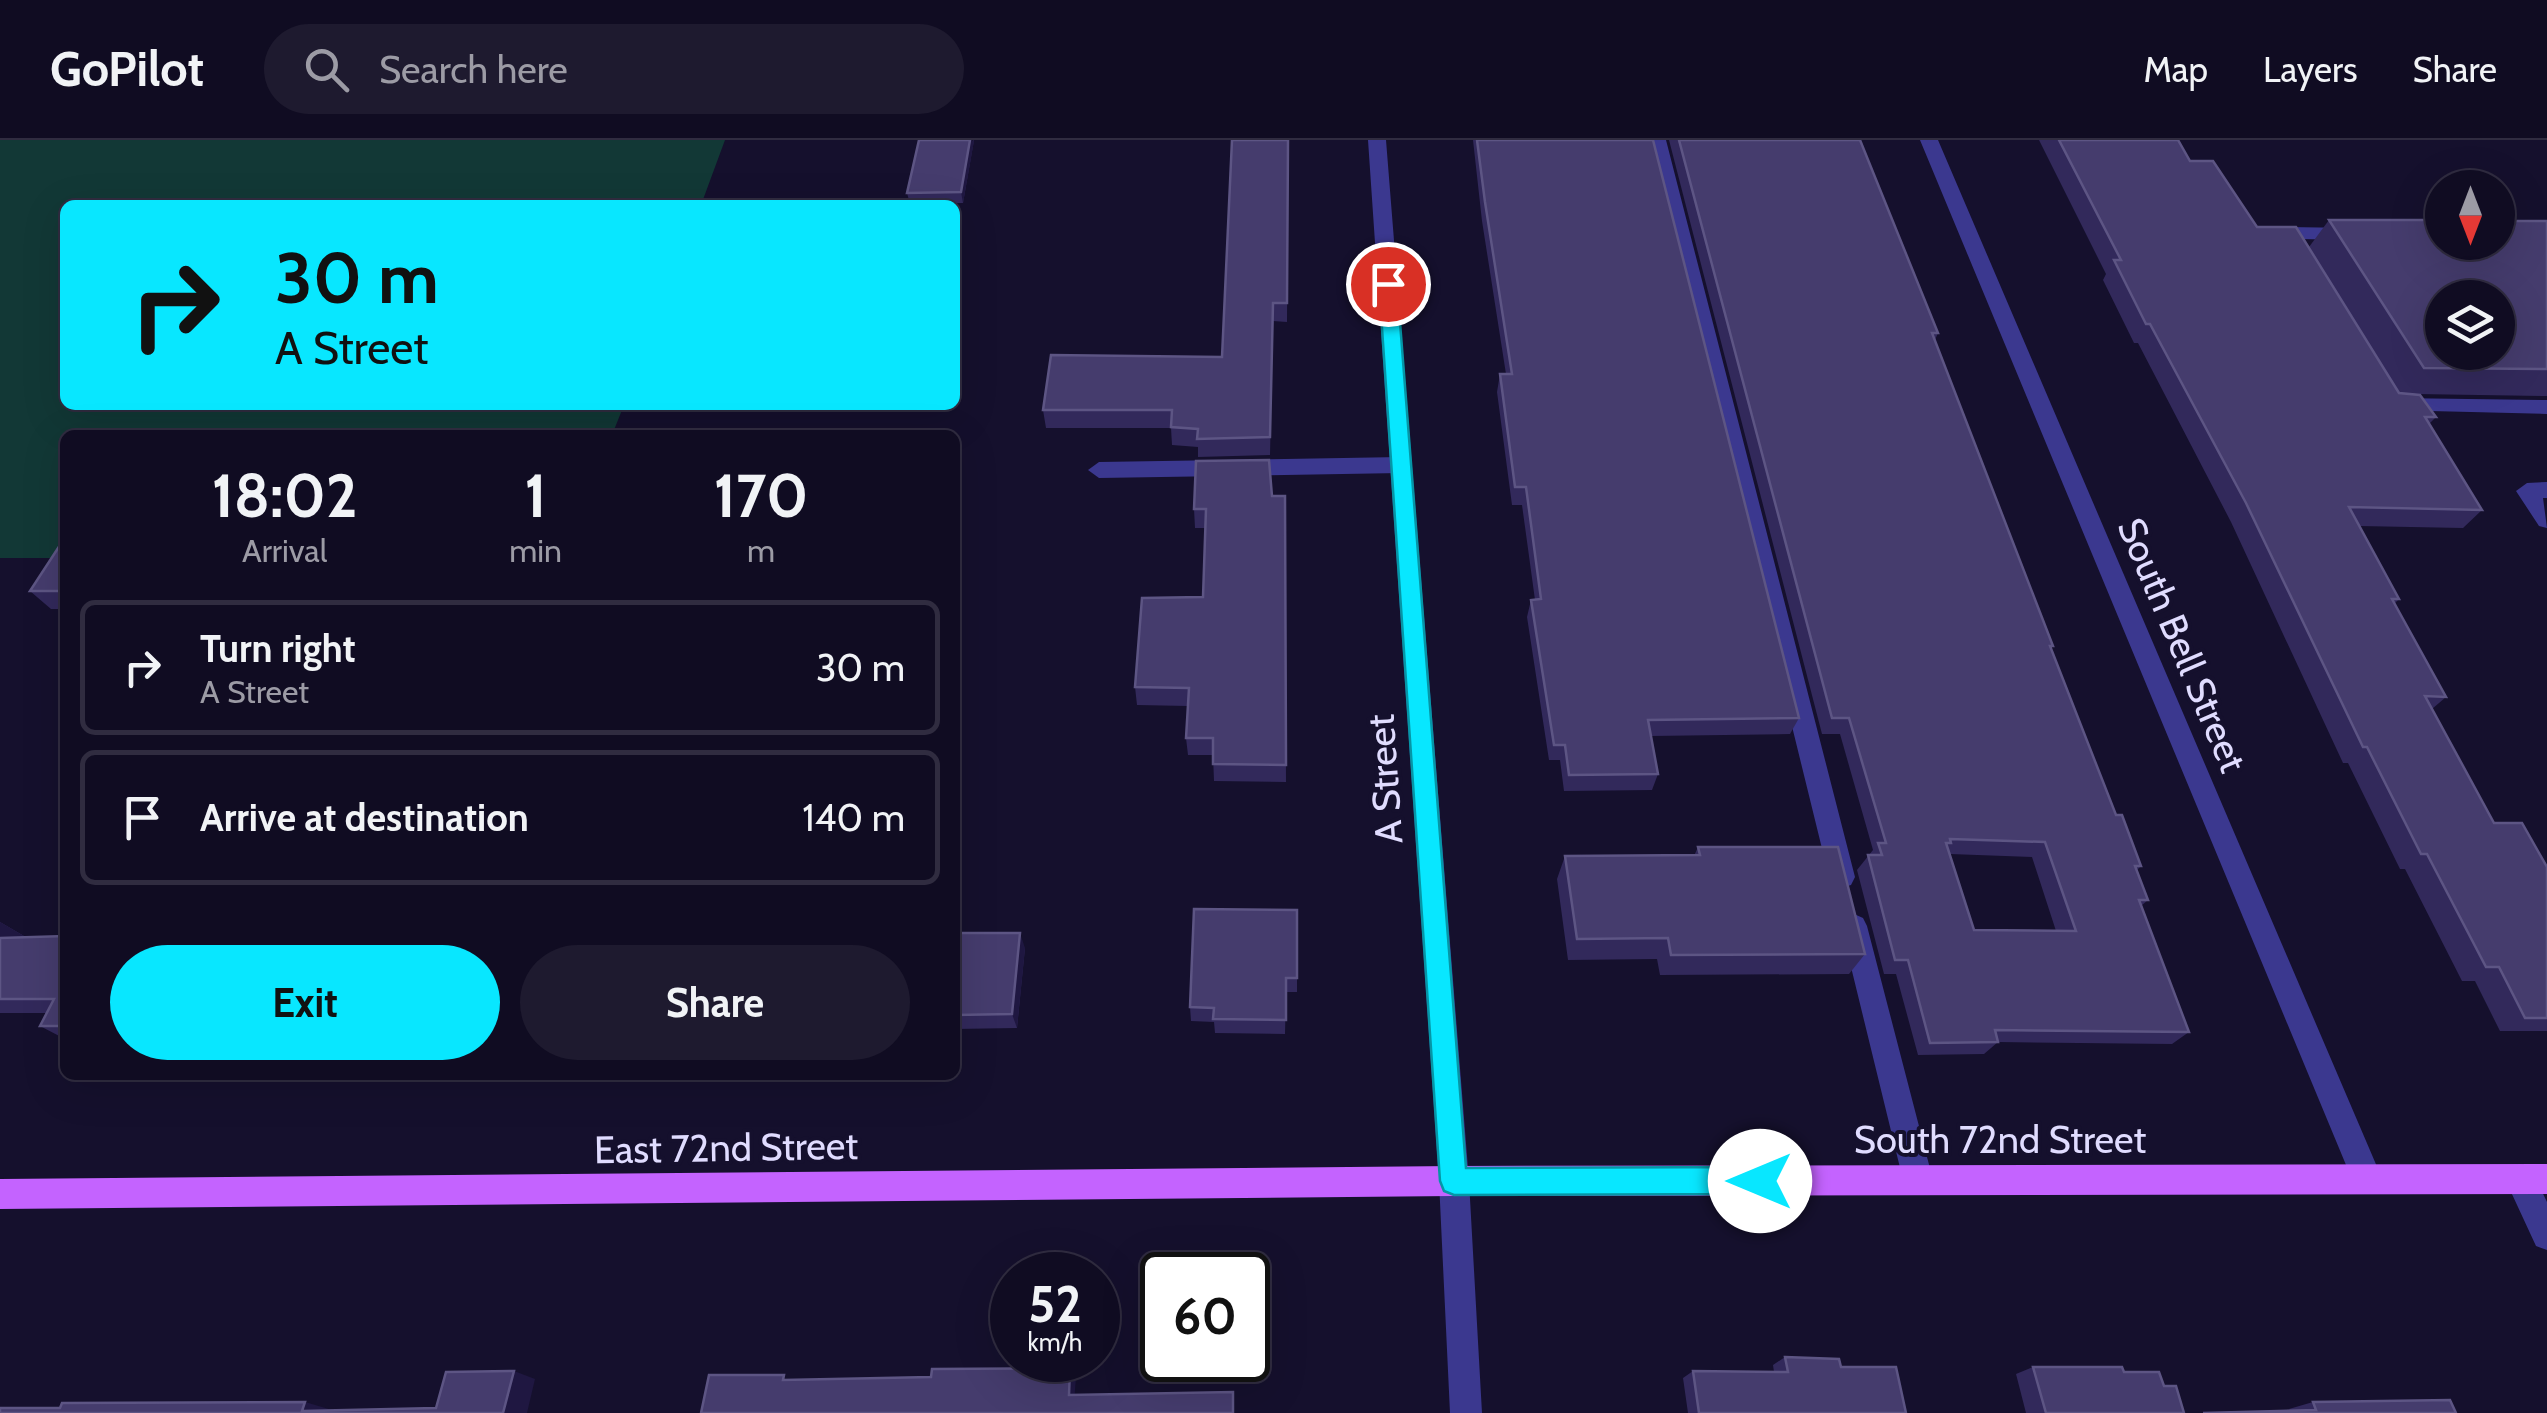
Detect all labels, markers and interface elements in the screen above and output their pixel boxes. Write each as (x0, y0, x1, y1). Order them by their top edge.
search box (264, 24, 964, 114)
text: GoPilot (50, 40, 204, 98)
icon: search (299, 42, 354, 97)
text: Search here (379, 46, 568, 93)
text: Map (2144, 48, 2208, 91)
text: Layers (2263, 48, 2357, 91)
text: Share (2412, 48, 2497, 91)
north arrow (2425, 170, 2515, 260)
map controls (2425, 170, 2515, 370)
text: 30 m (275, 235, 439, 321)
icon: right (110, 240, 240, 370)
pin (1346, 242, 1431, 327)
icon: arrive (1361, 257, 1416, 312)
button: layers (2425, 280, 2515, 370)
text: A Street (275, 321, 429, 375)
text: 18:02 (212, 459, 358, 532)
text: 1 (525, 459, 547, 532)
text: 170 (714, 459, 808, 532)
street label: South Bell Street (2108, 511, 2257, 779)
text: Arrival (242, 531, 327, 570)
text: min (509, 531, 562, 570)
text: m (747, 531, 775, 570)
text: Turn right (200, 625, 356, 672)
icon: right (115, 640, 170, 695)
text: 30 m (816, 644, 905, 691)
text: A Street (200, 672, 309, 711)
street label: A Street (1357, 713, 1412, 845)
icon: arrive (115, 790, 170, 845)
text: Arrive at destination (200, 794, 529, 841)
text: 140 m (802, 794, 905, 841)
button: Exit (110, 945, 500, 1060)
button: Share (520, 945, 910, 1060)
street label: South 72nd Street (1854, 1116, 2146, 1163)
street label: East 72nd Street (594, 1122, 859, 1173)
position arrow (1708, 1129, 1812, 1233)
speed limit sign: 60 (1140, 1252, 1270, 1382)
text: 52 (1028, 1274, 1082, 1335)
text: km/h (1028, 1327, 1082, 1357)

